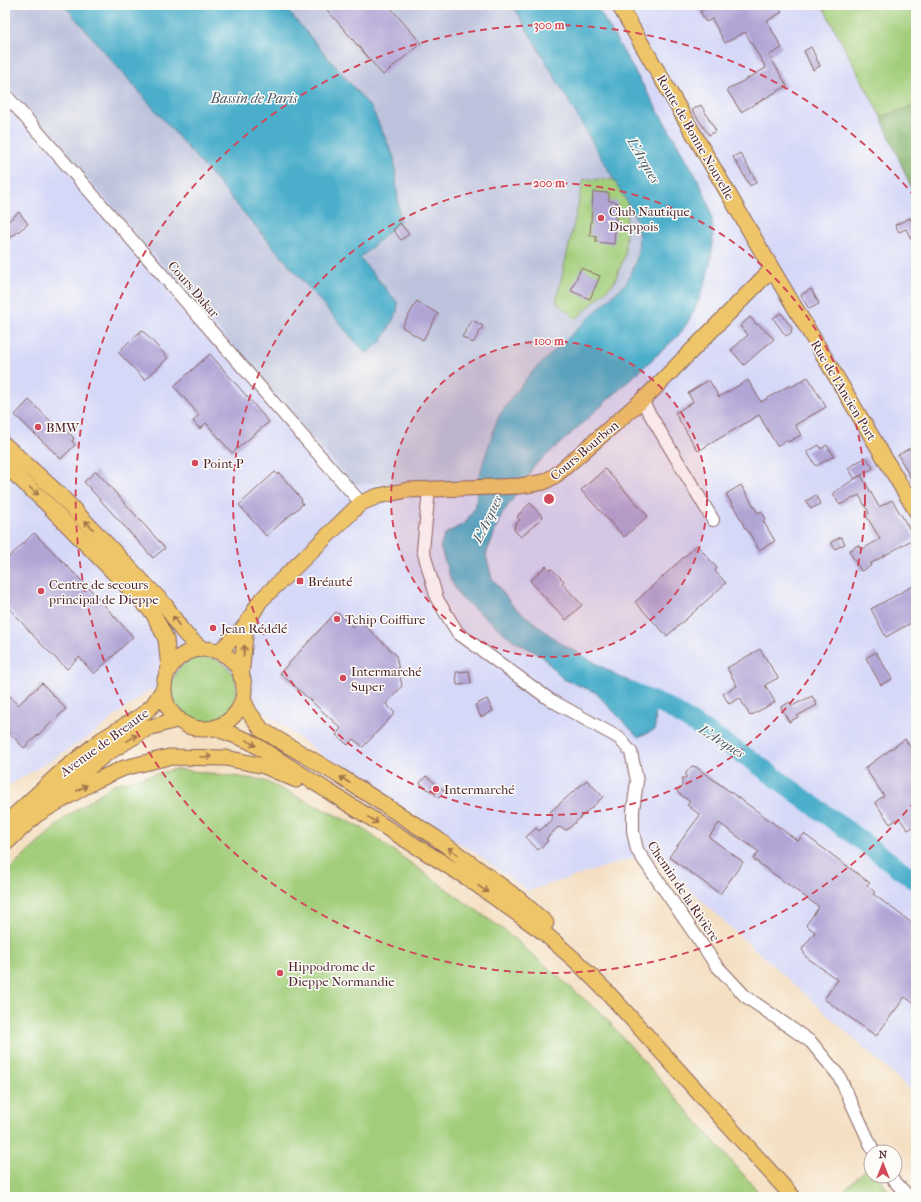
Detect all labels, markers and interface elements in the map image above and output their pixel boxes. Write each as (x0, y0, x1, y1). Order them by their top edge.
text: 300 m (534, 18, 565, 33)
street label: Route de Bonne Nouvelle (654, 72, 738, 203)
water label: Bassin de Paris (210, 90, 298, 107)
water label: L'Arques (623, 133, 664, 187)
text: 200 m (533, 176, 566, 190)
place label: Club Nautique Dieppois (609, 204, 690, 234)
marker: Club Nautique Dieppois (596, 213, 606, 223)
street label: Cours Dakar (165, 258, 222, 321)
text: 100 m (534, 334, 565, 348)
street label: Rue de l'Ancien Port (808, 337, 880, 443)
street label: Cours Bourbon (547, 417, 622, 483)
place label: BMW (46, 420, 80, 435)
marker: BMW (33, 422, 43, 432)
place label: Point P (203, 456, 244, 471)
marker: Point P (190, 458, 200, 468)
one-way arrow (29, 487, 39, 496)
water label: L'Arques (468, 492, 506, 547)
centre of rings (542, 492, 556, 506)
one-way arrow (84, 520, 93, 530)
place label: Bréauté (308, 574, 353, 589)
marker: Bréauté (295, 576, 305, 586)
place label: Centre de secours principal de Dieppe (48, 577, 159, 607)
marker: Centre de secours principal de Dieppe (36, 586, 46, 596)
place label: Tchip Coiffure (345, 612, 426, 627)
marker: Tchip Coiffure (332, 614, 342, 624)
one-way arrow (171, 615, 179, 627)
place label: Jean Rédélé (220, 621, 288, 636)
marker: Jean Rédélé (208, 623, 218, 633)
one-way arrow (240, 645, 247, 658)
place label: Intermarché Super (351, 664, 422, 694)
marker: Intermarché Super (338, 673, 348, 683)
street label: Avenue de Breaute (56, 705, 152, 780)
water label: L'Arques (695, 720, 748, 762)
one-way arrow (126, 734, 137, 742)
one-way arrow (245, 739, 257, 747)
one-way arrow (199, 753, 212, 761)
one-way arrow (339, 775, 351, 783)
place label: Intermarché (444, 782, 515, 797)
one-way arrow (76, 784, 88, 792)
marker: Intermarché (431, 784, 441, 794)
one-way arrow (367, 816, 378, 824)
street label: Chemin de la Rivière (644, 838, 723, 945)
one-way arrow (448, 847, 459, 855)
one-way arrow (478, 885, 489, 893)
place label: Hippodrome de Dieppe Normandie (288, 959, 395, 989)
marker: Hippodrome de Dieppe Normandie (275, 968, 285, 978)
north arrow (863, 1144, 903, 1184)
text: N (879, 1148, 888, 1161)

